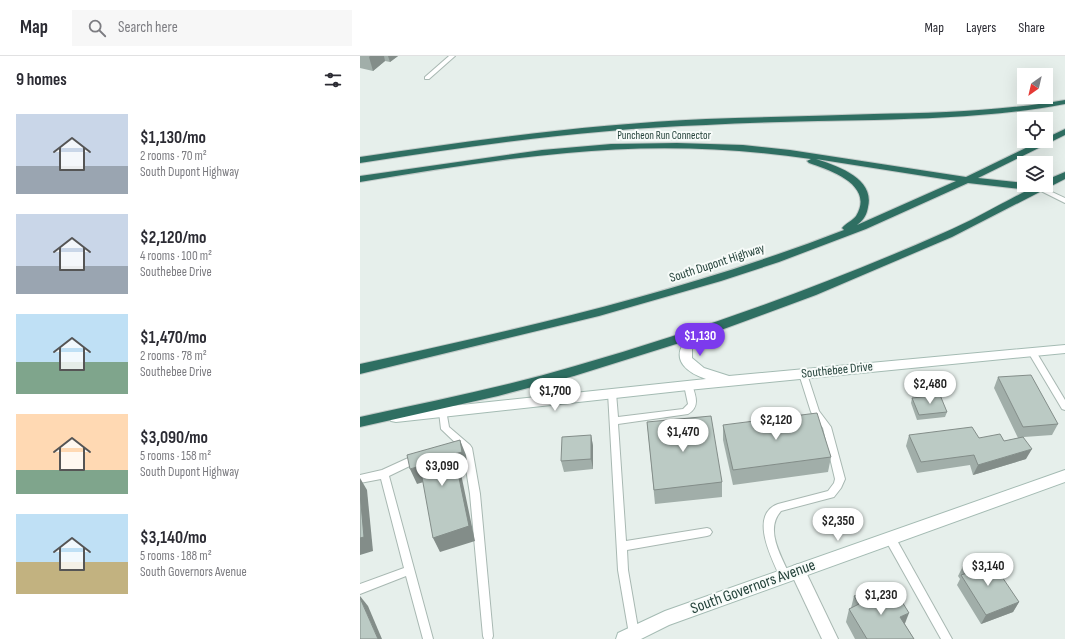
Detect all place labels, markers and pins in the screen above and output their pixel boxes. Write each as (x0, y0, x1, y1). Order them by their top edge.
pin: $1,130 (667, 323, 733, 357)
pin: $2,480 (897, 371, 963, 405)
pin: $1,700 (522, 378, 588, 412)
pin: $2,120 (743, 407, 809, 441)
pin: $1,470 (650, 419, 716, 453)
pin: $3,090 (409, 453, 475, 487)
pin: $2,350 (805, 508, 871, 542)
pin: $3,140 (955, 553, 1021, 587)
pin: $1,230 (848, 582, 914, 616)

